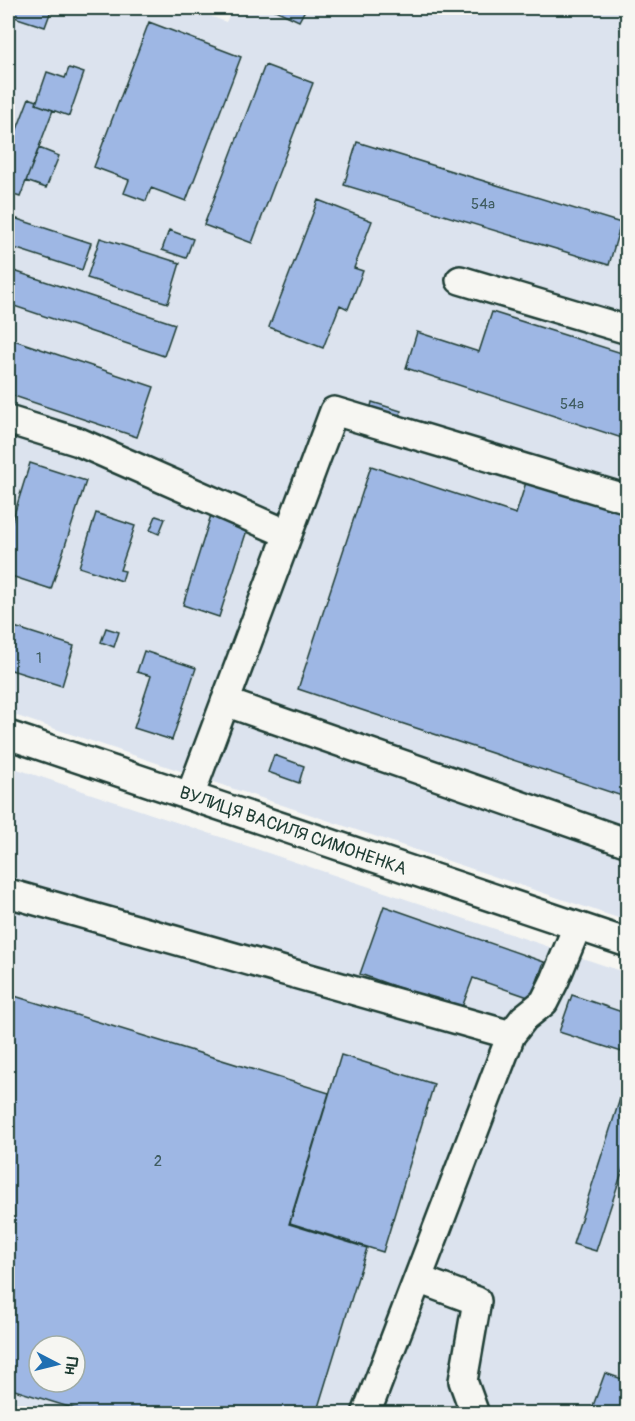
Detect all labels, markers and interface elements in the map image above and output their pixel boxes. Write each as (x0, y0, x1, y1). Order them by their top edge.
house number: 54а (471, 195, 495, 214)
house number: 54а (560, 395, 584, 414)
house number: 1 (36, 649, 42, 668)
street label: ВУЛИЦЯ ВАСИЛЯ СИМОНЕНКА (176, 781, 410, 881)
house number: 2 (154, 1152, 162, 1171)
north arrow (27, 1334, 87, 1394)
text: Пн (60, 1356, 82, 1376)

